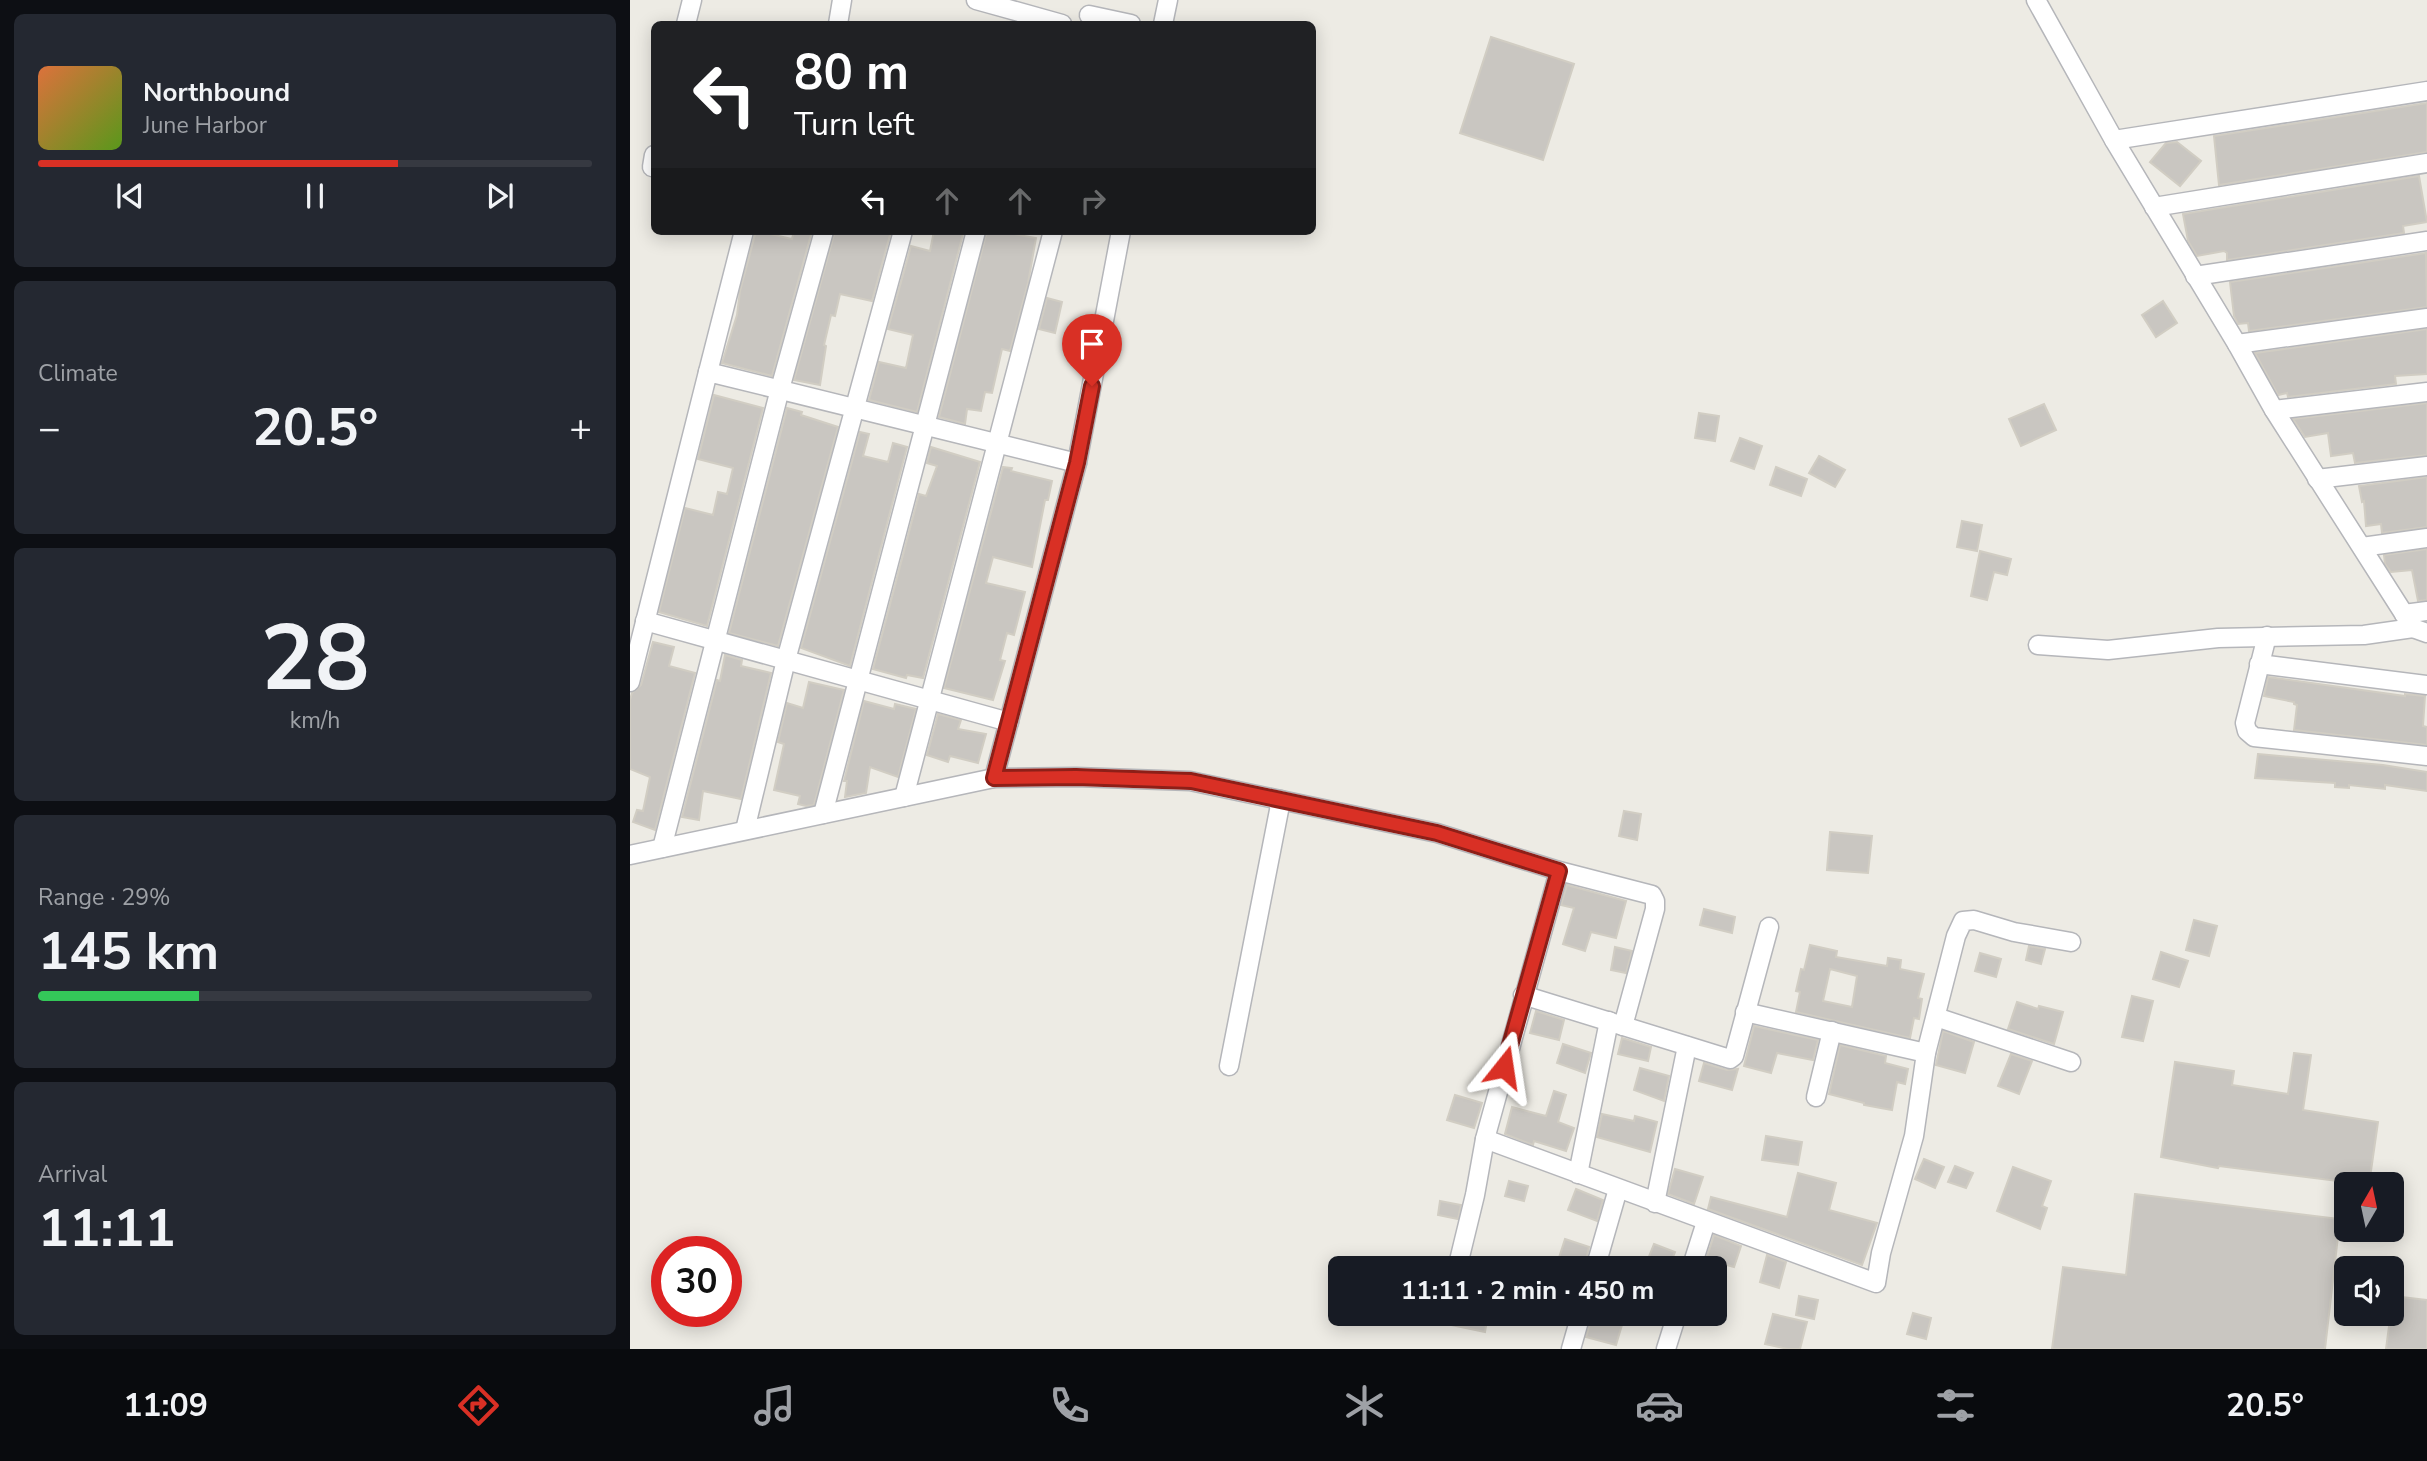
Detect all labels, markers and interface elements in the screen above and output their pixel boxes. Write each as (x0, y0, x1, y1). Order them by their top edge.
text: 80 m (794, 39, 909, 106)
icon: left (679, 49, 770, 140)
text: Northbound (143, 75, 290, 110)
text: Turn left (794, 103, 914, 146)
text: June Harbor (143, 110, 267, 141)
icon: previous (111, 177, 149, 215)
icon: pause (296, 177, 334, 215)
icon: next (481, 177, 519, 215)
icon: left (855, 182, 893, 220)
icon: ahead (928, 182, 966, 220)
icon: ahead (1001, 182, 1039, 220)
icon: right (1074, 182, 1112, 220)
pin (1062, 314, 1122, 386)
icon: arrive (1073, 325, 1111, 363)
text: Climate (38, 358, 118, 389)
text: 20.5° (252, 392, 378, 463)
text: − (38, 403, 61, 454)
text: + (569, 403, 592, 454)
text: 28 (260, 597, 370, 721)
text: km/h (290, 705, 340, 736)
text: Range · 29% (38, 882, 170, 913)
text: 145 km (38, 916, 219, 987)
position arrow (1467, 1030, 1541, 1104)
text: Arrival (38, 1159, 107, 1190)
north arrow (2334, 1172, 2404, 1242)
map controls (2334, 1172, 2404, 1326)
text: 11:11 (38, 1193, 176, 1264)
speed limit sign: 30 (651, 1236, 742, 1327)
button: sound (2334, 1256, 2404, 1326)
text: 11:11 · 2 min · 450 m (1401, 1273, 1654, 1308)
icon: directions (454, 1381, 503, 1430)
icon: music (750, 1381, 799, 1430)
icon: phone (1045, 1381, 1094, 1430)
icon: climate (1340, 1381, 1389, 1430)
icon: car (1635, 1381, 1684, 1430)
icon: filters (1931, 1381, 1980, 1430)
text: 11:09 (123, 1384, 208, 1427)
text: 20.5° (2226, 1384, 2304, 1427)

